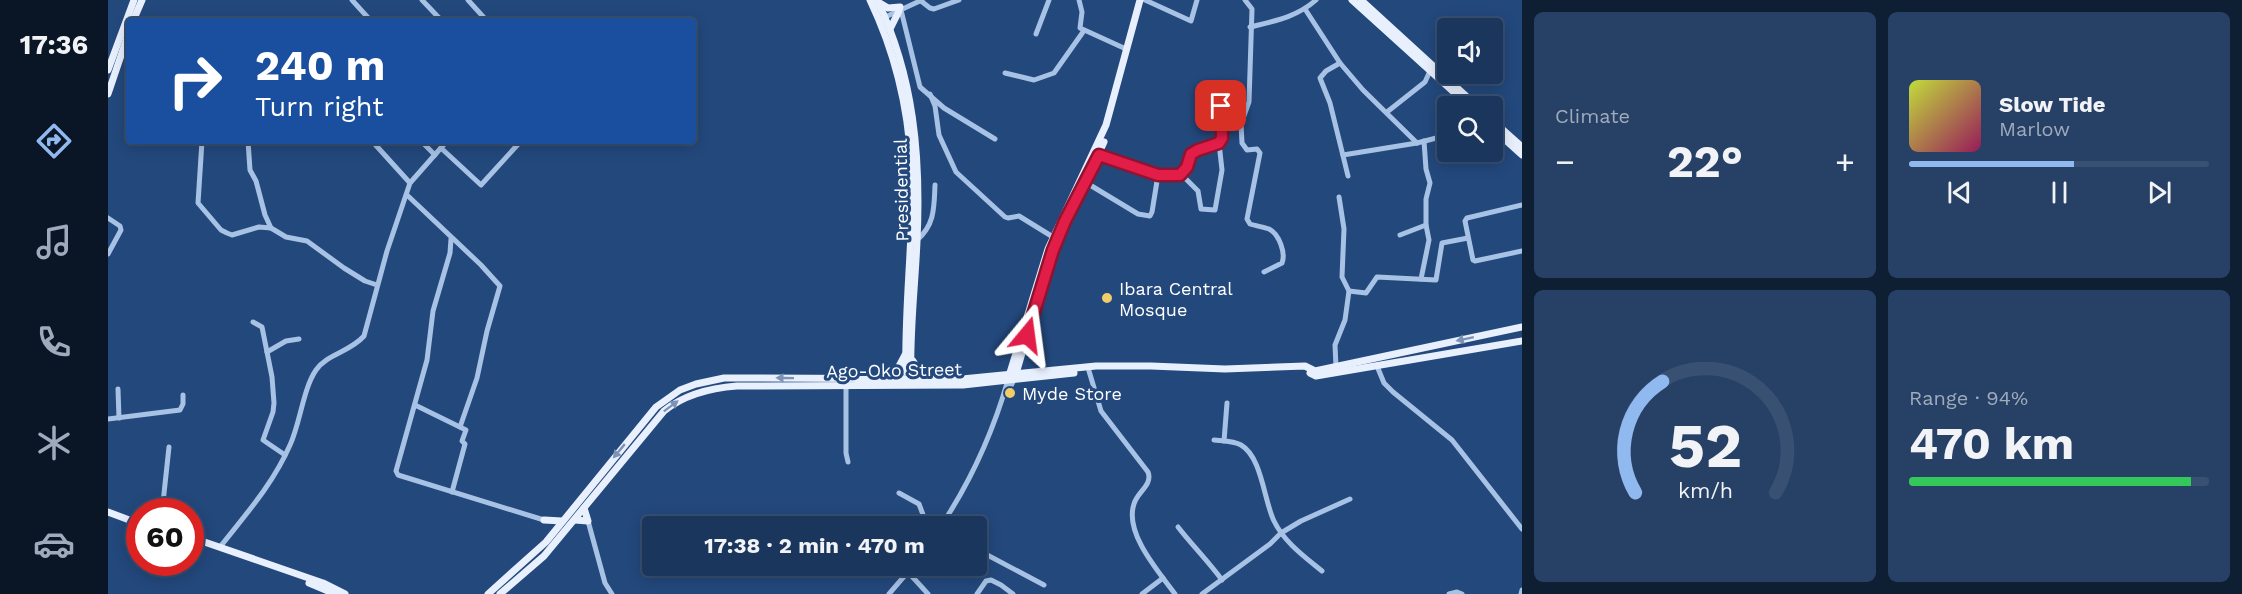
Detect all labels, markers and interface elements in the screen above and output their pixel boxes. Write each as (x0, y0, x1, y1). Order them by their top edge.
map controls (1437, 18, 1503, 162)
button: sound (1437, 18, 1503, 84)
text: 17:36 (20, 29, 88, 61)
text: 240 m (255, 41, 385, 90)
icon: right (156, 42, 234, 120)
pin (1195, 80, 1246, 131)
icon: arrive (1204, 89, 1237, 122)
text: Turn right (255, 91, 384, 123)
text: Slow Tide (1999, 92, 2106, 117)
button: search (1437, 96, 1503, 162)
text: Climate (1555, 104, 1630, 128)
text: Marlow (1999, 117, 2070, 141)
icon: directions (33, 120, 75, 162)
text: 22° (1667, 135, 1743, 188)
street label: Presidential (890, 138, 912, 242)
text: − (1555, 142, 1575, 181)
text: + (1835, 142, 1855, 181)
icon: previous (1943, 176, 1976, 209)
icon: pause (2043, 176, 2076, 209)
icon: next (2143, 176, 2176, 209)
icon: music (33, 221, 75, 263)
place label: Ibara Central Mosque (1119, 278, 1233, 320)
marker: Ibara Central Mosque (1100, 291, 1114, 305)
position arrow (995, 303, 1059, 367)
icon: phone (33, 321, 75, 363)
one-way arrow (1455, 335, 1474, 344)
street label: Ago-Oko Street (826, 358, 963, 382)
one-way arrow (776, 373, 795, 383)
place label: Myde Store (1022, 383, 1122, 404)
marker: Myde Store (1003, 386, 1017, 400)
text: Range · 94% (1909, 386, 2028, 410)
one-way arrow (663, 400, 679, 413)
text: 52 (1668, 409, 1742, 482)
text: 470 km (1909, 417, 2074, 470)
icon: climate (33, 422, 75, 464)
one-way arrow (613, 444, 625, 459)
text: km/h (1677, 478, 1733, 503)
speed limit sign: 60 (126, 498, 204, 576)
icon: car (33, 523, 75, 565)
text: 17:38 · 2 min · 470 m (704, 533, 925, 558)

